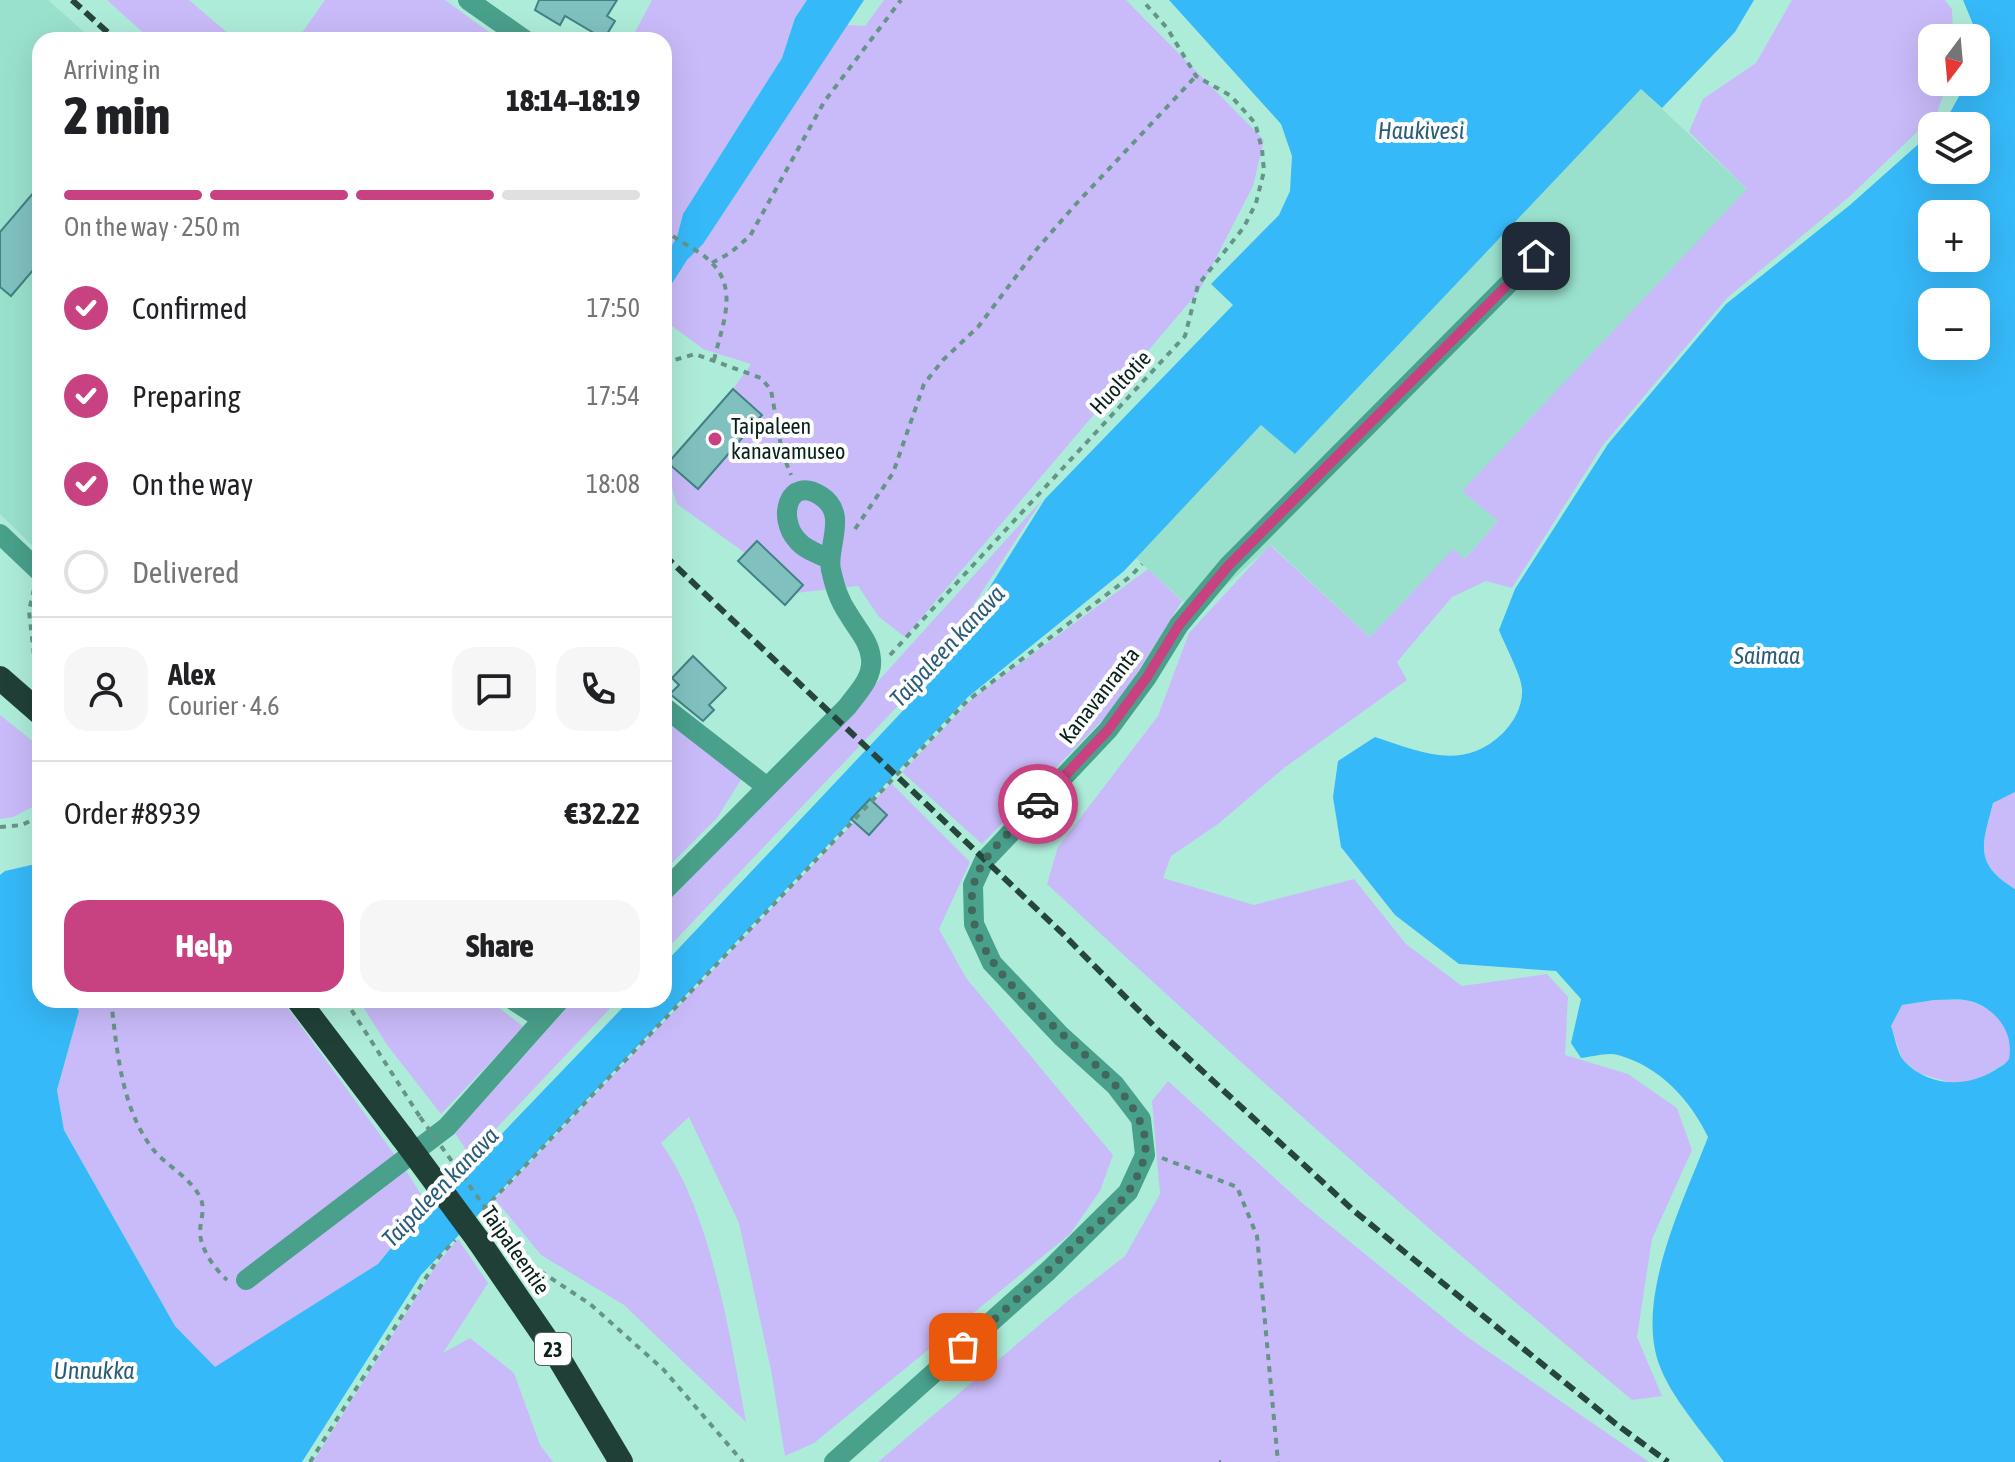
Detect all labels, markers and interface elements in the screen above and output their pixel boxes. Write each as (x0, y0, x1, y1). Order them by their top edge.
north arrow (1918, 24, 1990, 96)
map controls (1918, 24, 1990, 360)
text: Arriving in (64, 55, 161, 85)
text: 18:14–18:19 (506, 83, 640, 117)
text: 2 min (64, 85, 170, 145)
button: layers (1918, 112, 1990, 184)
water label: Haukivesi (1378, 117, 1464, 144)
button: + (1918, 200, 1990, 272)
text: On the way · 250 m (64, 212, 241, 242)
pin (1502, 222, 1570, 290)
icon: home (1514, 234, 1558, 278)
icon: check (64, 286, 108, 330)
button: − (1918, 288, 1990, 360)
text: Confirmed (132, 291, 247, 325)
text: 17:50 (586, 293, 640, 323)
street label: Huoltotie (1084, 345, 1156, 419)
icon: check (64, 374, 108, 418)
text: Preparing (132, 379, 241, 413)
text: 17:54 (586, 381, 640, 411)
place label: Taipaleen kanavamuseo (731, 413, 845, 464)
marker: Taipaleen kanavamuseo (706, 430, 724, 448)
icon: check (64, 462, 108, 506)
text: On the way (132, 467, 253, 501)
text: 18:08 (586, 469, 640, 499)
text: Delivered (132, 555, 240, 589)
water label: Taipaleen kanava (884, 580, 1010, 712)
street label: Kanavanranta (1053, 642, 1145, 748)
water label: Saimaa (1733, 642, 1800, 669)
button: person (64, 647, 148, 731)
button: chat (452, 647, 536, 731)
button: phone (556, 647, 640, 731)
text: Alex (168, 657, 216, 691)
text: Courier · 4.6 (168, 691, 279, 721)
courier (998, 764, 1078, 844)
icon: car (1016, 782, 1060, 826)
text: Order #8939 (64, 796, 201, 830)
text: €32.22 (565, 796, 640, 830)
button: Help (64, 900, 344, 992)
button: Share (360, 900, 640, 992)
water label: Taipaleen kanava (376, 1122, 504, 1252)
street label: Taipaleentie (476, 1201, 556, 1299)
pin (929, 1313, 997, 1381)
icon: bag (941, 1325, 985, 1369)
road number: 23 (535, 1333, 571, 1365)
water label: Unnukka (54, 1357, 134, 1384)

